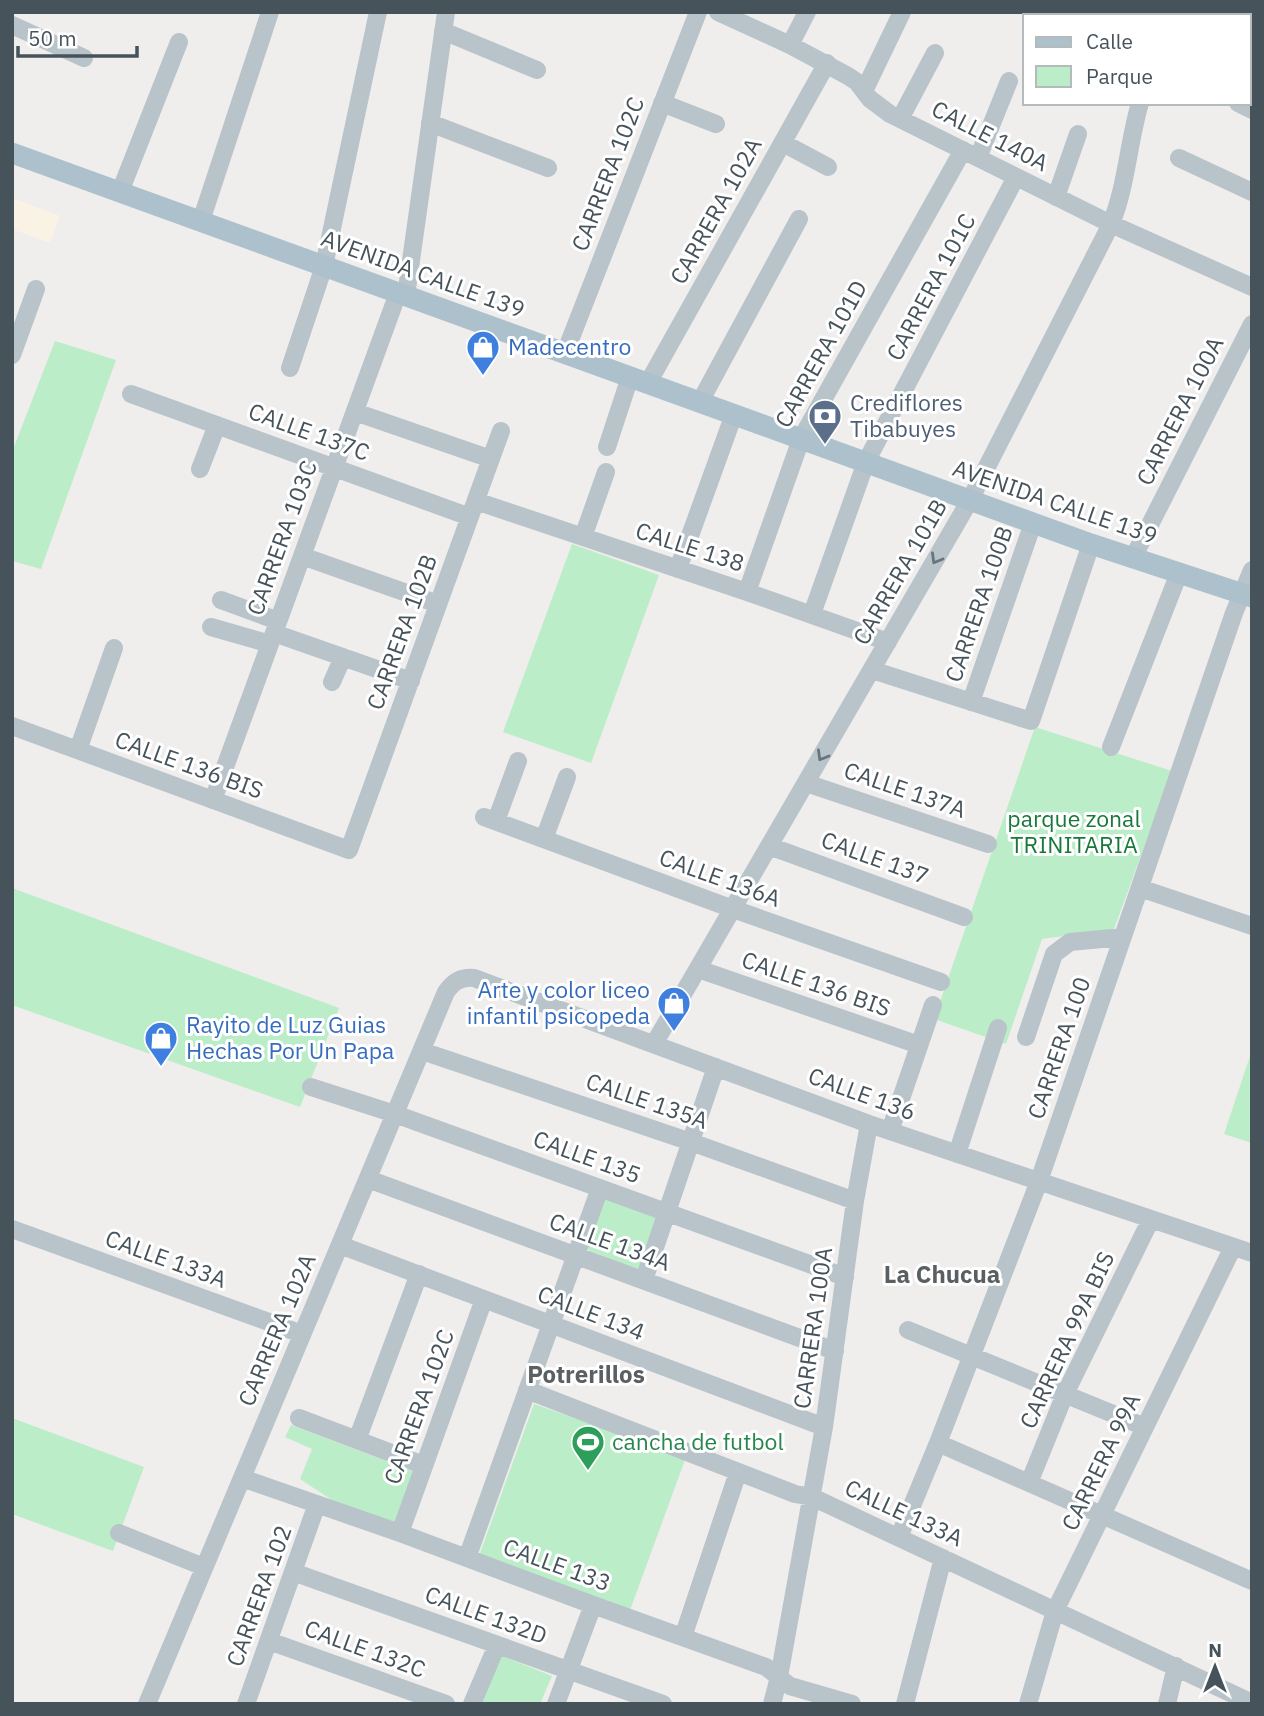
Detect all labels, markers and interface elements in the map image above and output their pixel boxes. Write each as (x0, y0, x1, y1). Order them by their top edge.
scale bar (18, 14, 136, 58)
legend (1023, 14, 1250, 105)
text: 50 m (28, 24, 77, 52)
text: Calle (1086, 27, 1133, 55)
text: Parque (1086, 62, 1153, 90)
street label: CARRERA 102C (564, 92, 650, 255)
street label: CALLE 140A (927, 93, 1054, 177)
street label: CARRERA 102A (663, 132, 768, 289)
street label: CARRERA 101C (879, 208, 981, 365)
street label: AVENIDA CALLE 139 (318, 222, 529, 324)
street label: CARRERA 101D (767, 275, 873, 432)
shop icon: Madecentro (464, 328, 502, 377)
place label: Madecentro (508, 331, 631, 361)
street label: CARRERA 100A (1129, 331, 1230, 490)
place label: Crediflores Tibabuyes (850, 387, 963, 443)
street label: CALLE 137C (245, 395, 374, 467)
bank icon: Crediflores Tibabuyes (806, 397, 844, 446)
street label: AVENIDA CALLE 139 (949, 452, 1162, 550)
street label: CARRERA 103C (239, 456, 323, 619)
street label: CARRERA 101B (845, 493, 953, 650)
street label: CALLE 138 (632, 514, 748, 578)
street label: CARRERA 100B (937, 522, 1019, 686)
street label: CARRERA 102B (359, 550, 443, 713)
one-way arrow (931, 552, 944, 564)
street label: CALLE 136 BIS (111, 723, 267, 805)
one-way arrow (817, 748, 830, 761)
street label: CALLE 137A (840, 754, 971, 824)
park label: parque zonal TRINITARIA (1007, 803, 1141, 859)
street label: CALLE 137 (817, 824, 933, 890)
street label: CALLE 136A (656, 841, 785, 913)
street label: CALLE 136 BIS (738, 944, 895, 1023)
street label: CARRERA 100 (1020, 973, 1096, 1123)
place label: Arte y color liceo infantil psicopeda (467, 974, 650, 1030)
shop icon: Arte y color liceo infantil psicopeda (655, 984, 693, 1033)
place label: Rayito de Luz Guias Hechas Por Un Papa (186, 1009, 394, 1065)
shop icon: Rayito de Luz Guias Hechas Por Un Papa (142, 1019, 180, 1068)
street label: CALLE 136 (804, 1060, 920, 1126)
street label: CALLE 135A (582, 1065, 713, 1135)
street label: CALLE 135 (529, 1123, 645, 1189)
street label: CALLE 134A (546, 1205, 675, 1277)
street label: CALLE 133A (102, 1222, 231, 1294)
street label: CARRERA 100A (786, 1245, 838, 1411)
street label: CARRERA 99A BIS (1012, 1246, 1120, 1433)
street label: CARRERA 102A (230, 1249, 322, 1410)
district label: La Chucua (884, 1258, 1000, 1290)
street label: CALLE 134 (534, 1278, 649, 1346)
street label: CARRERA 102C (376, 1325, 460, 1488)
district label: Potrerillos (527, 1358, 645, 1390)
street label: CARRERA 99A (1054, 1388, 1146, 1535)
sports icon: cancha de futbol (569, 1423, 607, 1472)
place label: cancha de futbol (612, 1426, 784, 1456)
street label: CALLE 133A (841, 1472, 969, 1553)
street label: CARRERA 102 (219, 1521, 297, 1670)
street label: CALLE 133 (499, 1531, 615, 1597)
street label: CALLE 132D (421, 1578, 551, 1650)
street label: CALLE 132C (301, 1612, 430, 1684)
north arrow (1180, 1632, 1250, 1702)
text: N (1208, 1638, 1222, 1662)

